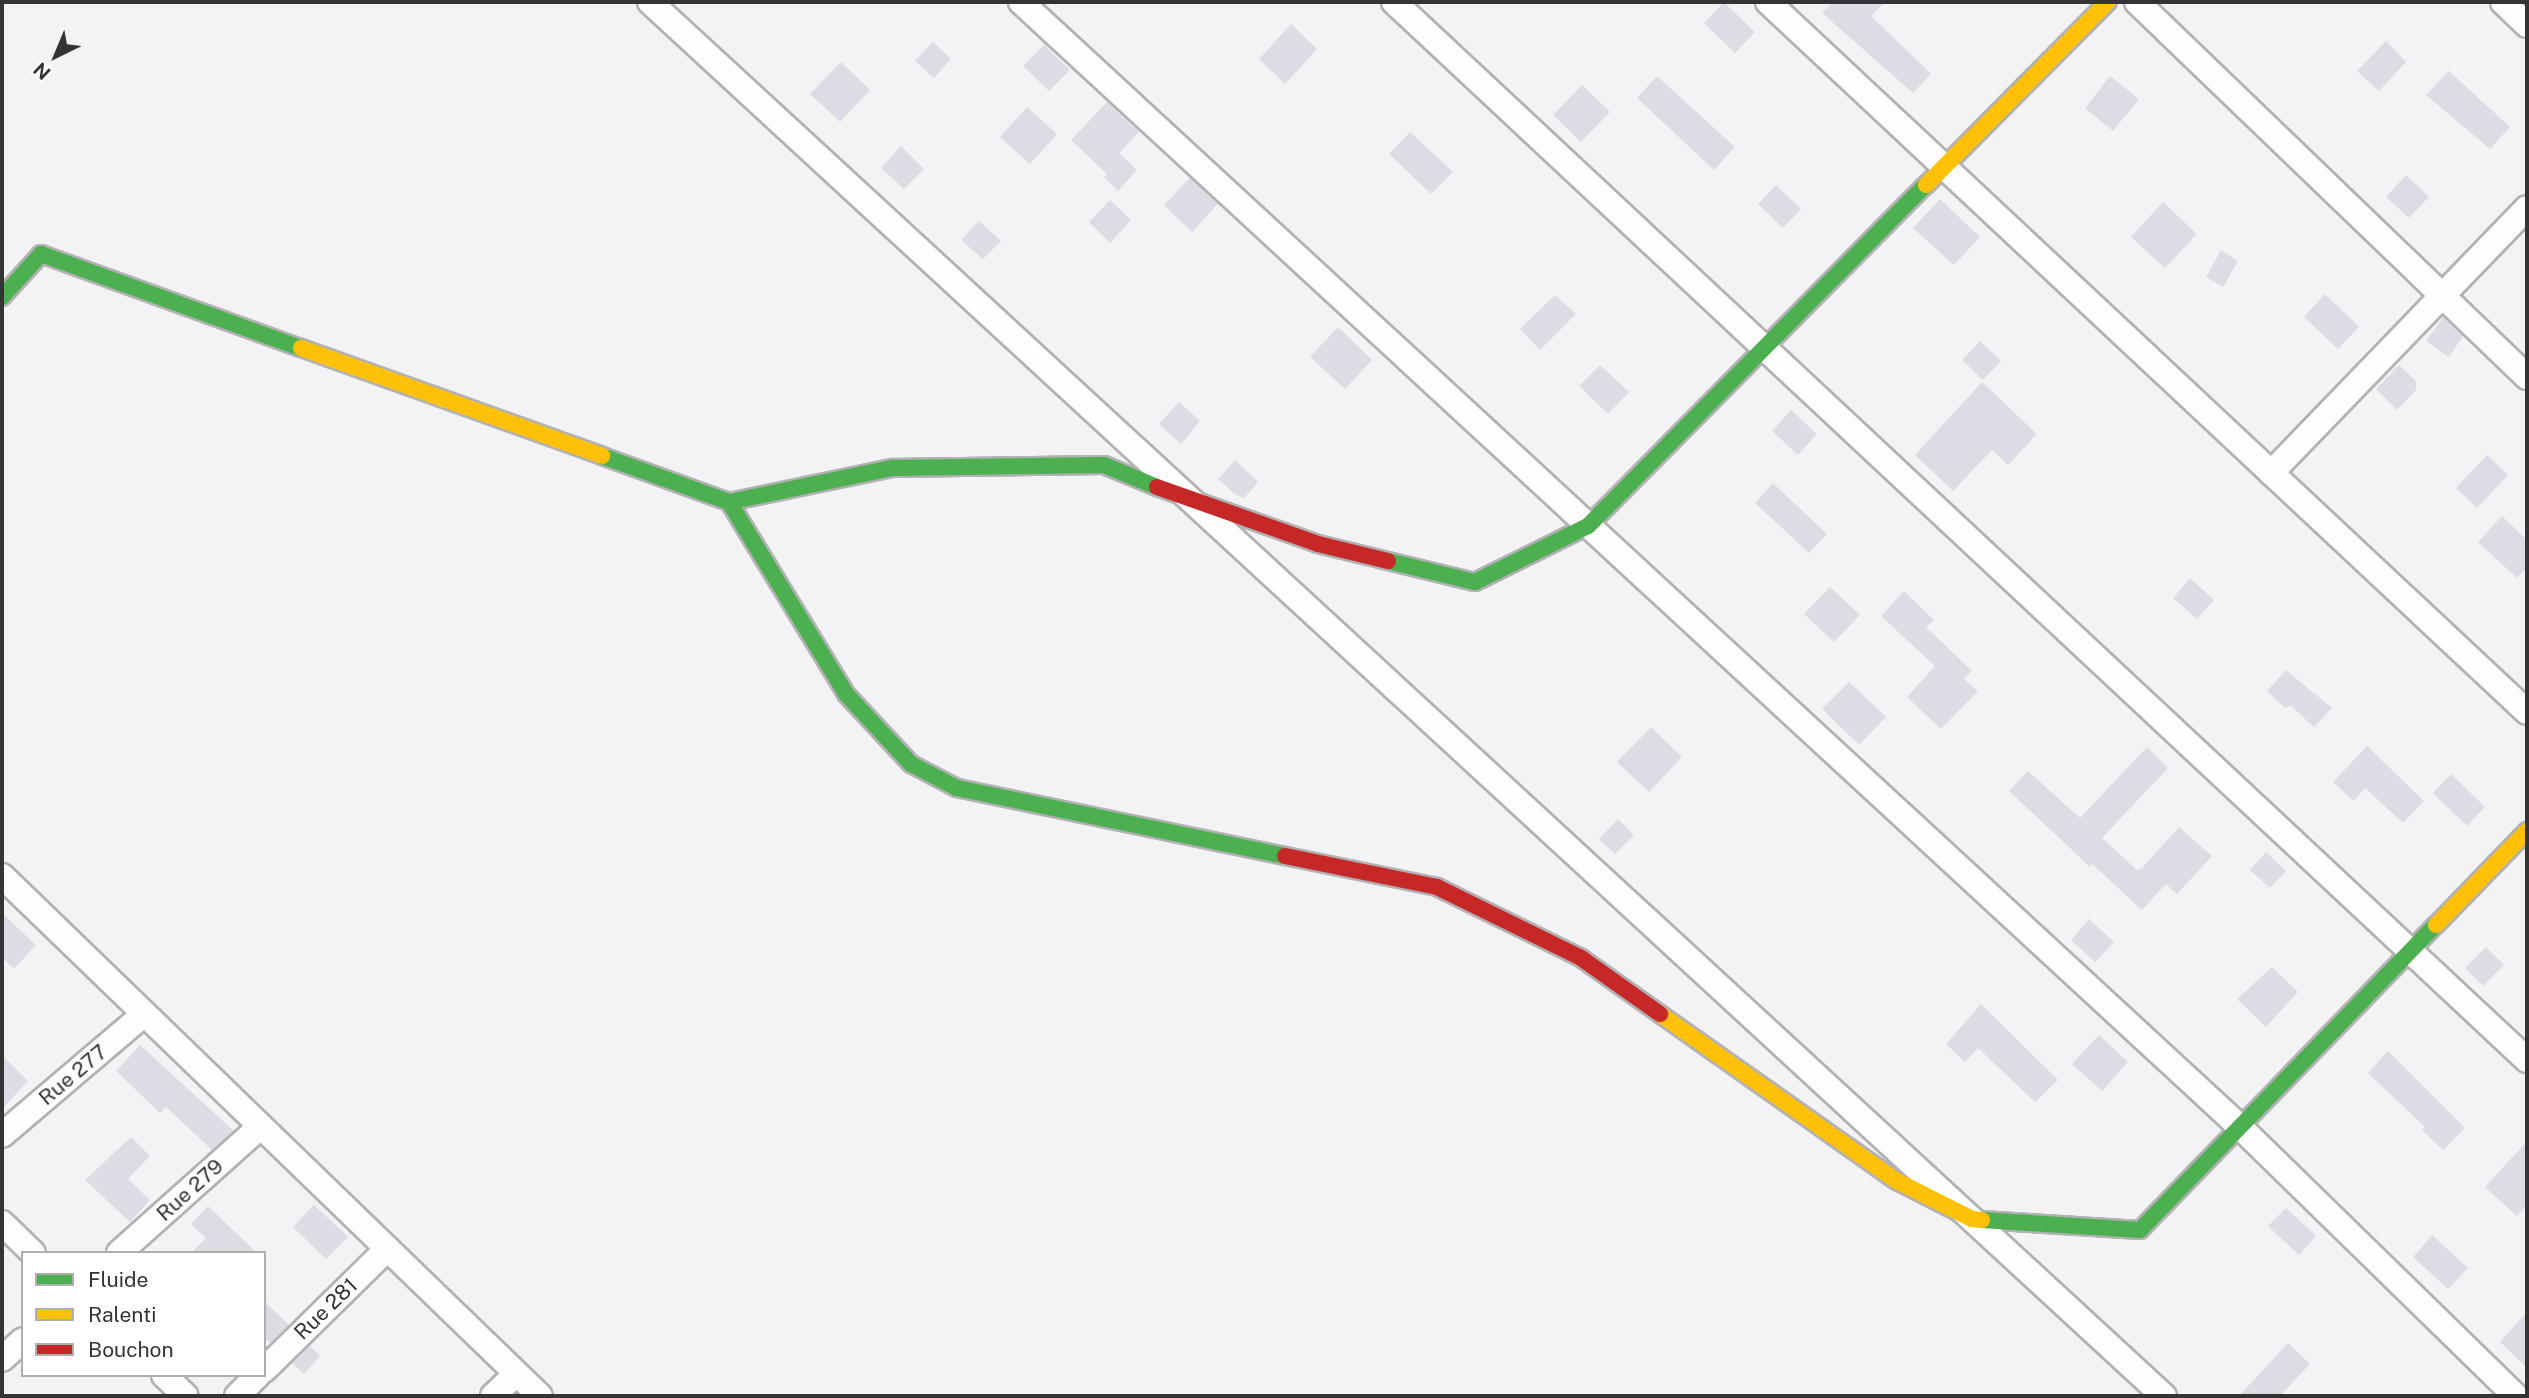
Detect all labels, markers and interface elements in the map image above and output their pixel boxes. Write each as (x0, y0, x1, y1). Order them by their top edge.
north arrow (21, 21, 91, 91)
text: N (29, 58, 55, 84)
street label: Rue 277 (34, 1039, 112, 1111)
street label: Rue 279 (151, 1154, 229, 1226)
legend (21, 1251, 266, 1377)
text: Fluide (88, 1267, 148, 1292)
street label: Rue 281 (289, 1273, 363, 1345)
text: Ralenti (88, 1302, 156, 1327)
text: Bouchon (88, 1337, 174, 1362)

